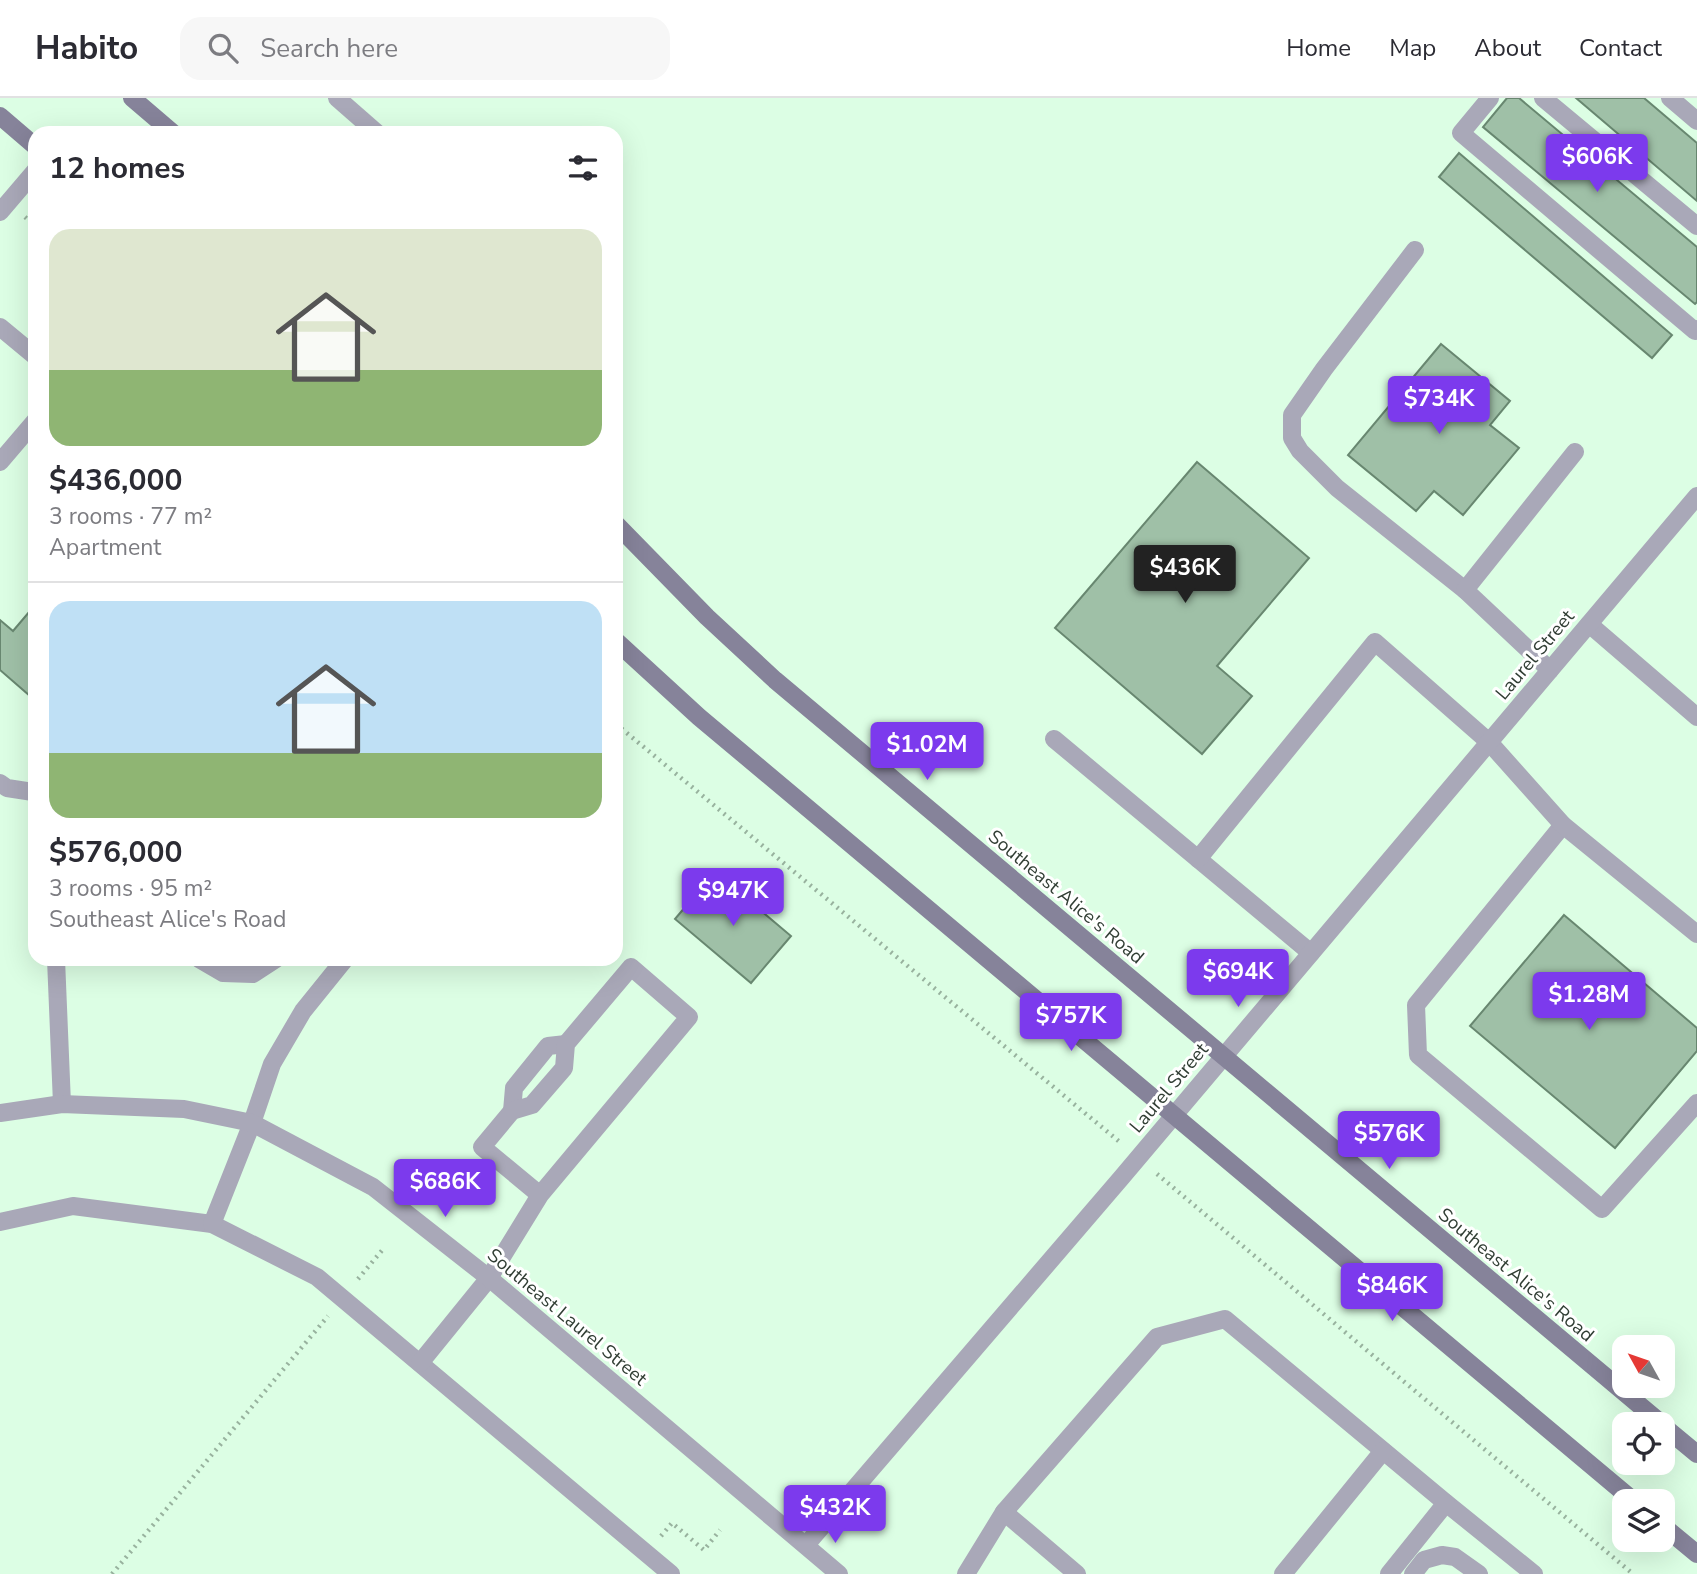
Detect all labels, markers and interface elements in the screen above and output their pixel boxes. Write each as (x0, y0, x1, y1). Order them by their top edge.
search box (180, 17, 670, 80)
text: Habito (35, 26, 138, 71)
icon: search (204, 29, 242, 67)
text: Search here (260, 31, 398, 66)
text: Home (1286, 32, 1351, 64)
text: Map (1389, 32, 1436, 64)
text: About (1474, 32, 1541, 64)
text: Contact (1579, 32, 1662, 64)
pin: $606K (1548, 134, 1646, 194)
text: $606K (1562, 141, 1632, 172)
text: 12 homes (49, 148, 185, 189)
icon: filters (564, 149, 602, 187)
icon: home (263, 274, 389, 400)
pin: $734K (1390, 376, 1488, 436)
text: $734K (1404, 383, 1474, 414)
text: $436,000 (49, 460, 182, 501)
text: 3 rooms · 77 m² (49, 501, 212, 532)
text: Apartment (49, 532, 161, 563)
pin: $436K (1136, 546, 1234, 605)
text: $436K (1150, 552, 1220, 583)
street label: Laurel Street (1490, 604, 1581, 706)
icon: home (263, 646, 389, 772)
pin: $1.02M (870, 722, 984, 782)
text: $1.02M (887, 729, 967, 760)
street label: Southeast Alice's Road (983, 824, 1149, 970)
text: $576,000 (49, 832, 182, 873)
pin: $947K (684, 868, 782, 928)
text: 3 rooms · 95 m² (49, 873, 212, 904)
text: $947K (698, 875, 768, 906)
text: Southeast Alice's Road (49, 904, 286, 935)
pin: $694K (1189, 950, 1287, 1009)
text: $694K (1203, 956, 1273, 987)
pin: $1.28M (1532, 972, 1646, 1032)
text: $1.28M (1549, 979, 1629, 1010)
pin: $757K (1022, 993, 1120, 1053)
text: $757K (1036, 1000, 1106, 1031)
street label: Laurel Street (1124, 1037, 1215, 1139)
pin: $576K (1340, 1112, 1438, 1171)
text: $576K (1354, 1118, 1424, 1149)
pin: $686K (396, 1160, 494, 1219)
text: $686K (410, 1166, 480, 1197)
street label: Southeast Alice's Road (1433, 1202, 1599, 1348)
street label: Southeast Laurel Street (482, 1242, 653, 1392)
pin: $846K (1343, 1264, 1441, 1323)
text: $846K (1357, 1270, 1427, 1301)
north arrow (1612, 1335, 1675, 1398)
map controls (1612, 1335, 1675, 1552)
button: locate (1612, 1412, 1675, 1475)
pin: $432K (786, 1486, 884, 1545)
button: layers (1612, 1489, 1675, 1552)
text: $432K (800, 1492, 870, 1523)

